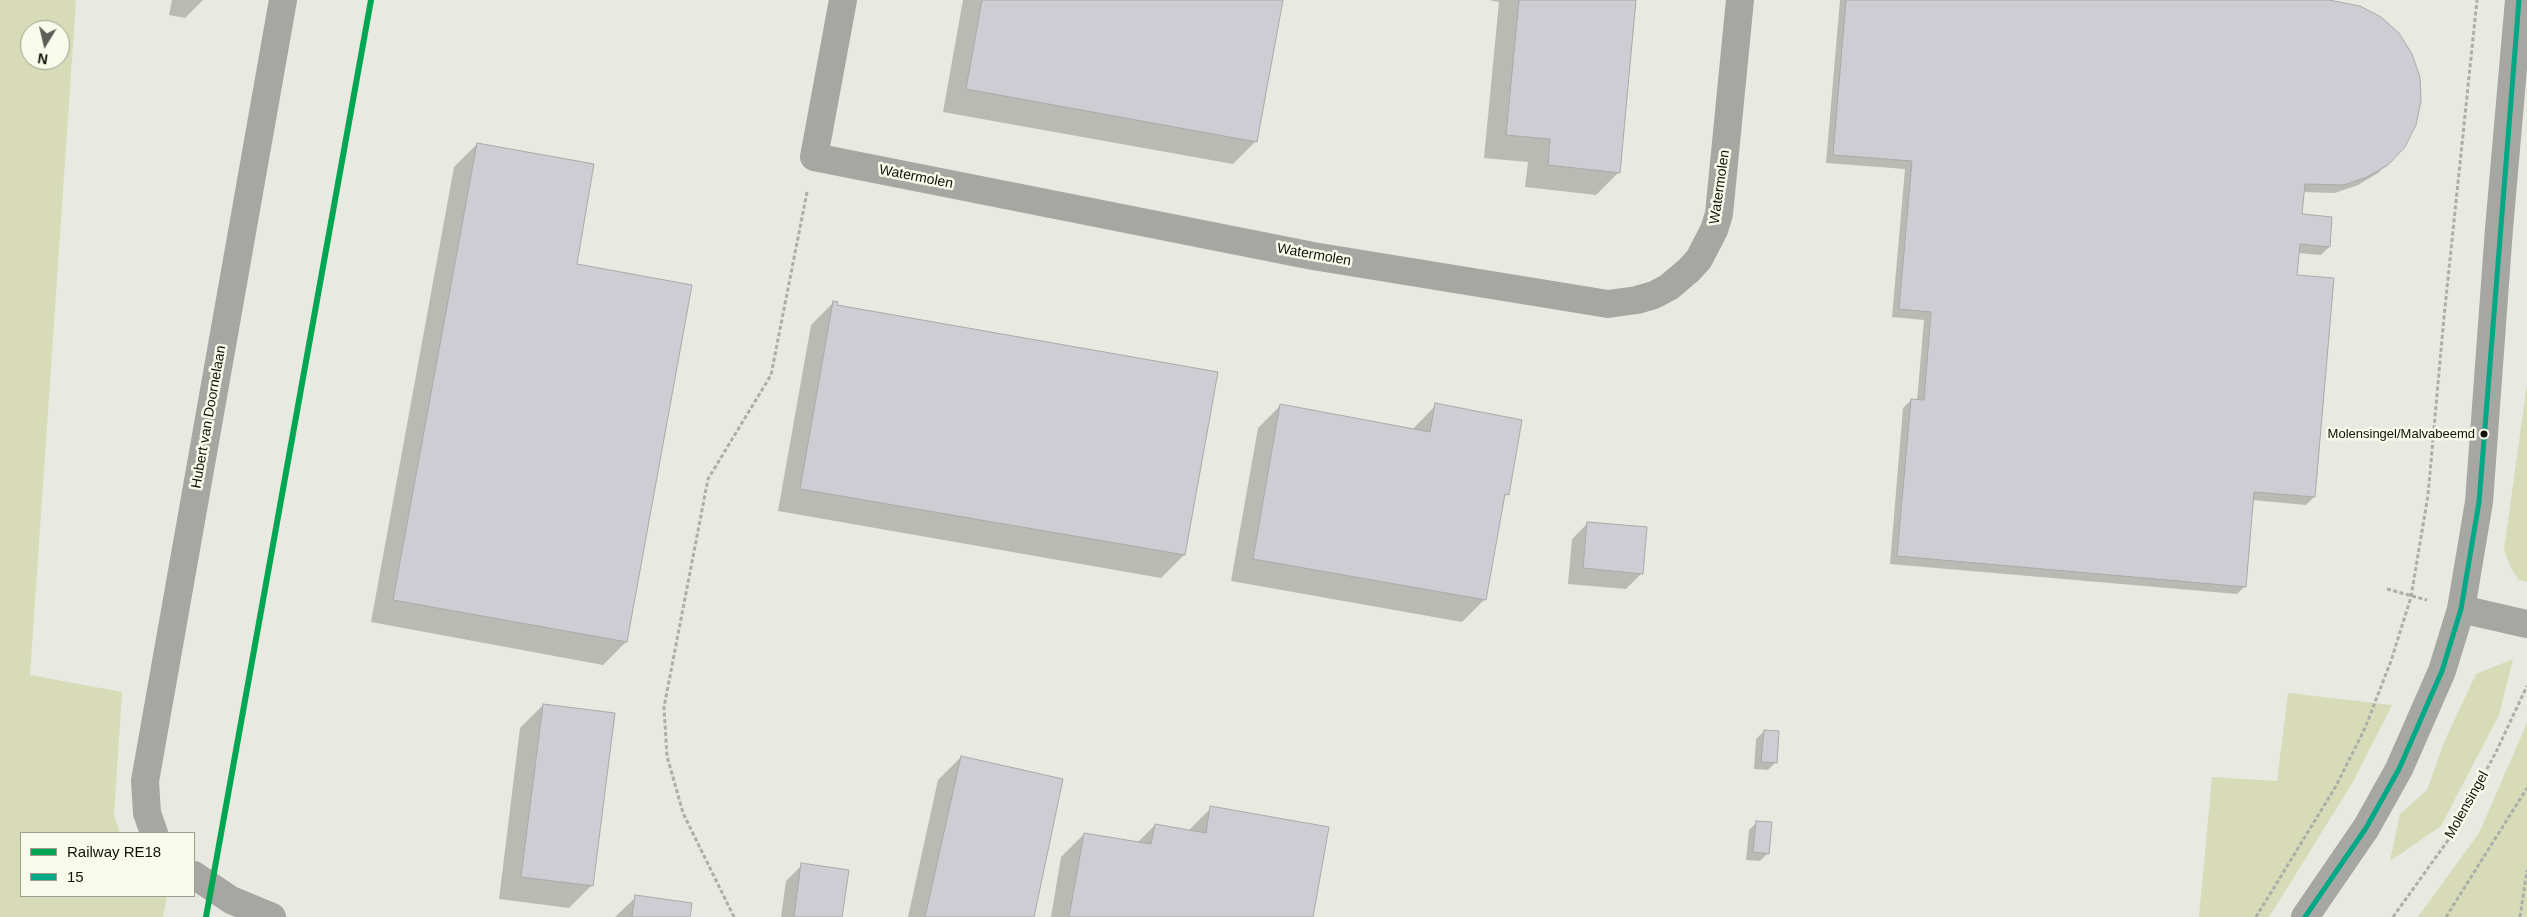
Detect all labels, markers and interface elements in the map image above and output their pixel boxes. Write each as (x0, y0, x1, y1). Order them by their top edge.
north arrow (20, 20, 70, 70)
text: N (37, 50, 49, 68)
street label: Watermolen (1706, 149, 1734, 225)
street label: Watermolen (878, 162, 954, 192)
street label: Watermolen (1276, 240, 1352, 270)
street label: Hubert van Doornelaan (188, 344, 230, 490)
place label: Molensingel/Malvabeemd (2328, 426, 2475, 442)
marker: Molensingel/Malvabeemd (2479, 429, 2489, 439)
street label: Molensingel (2442, 768, 2492, 842)
legend (20, 832, 195, 897)
text: Railway RE18 (67, 843, 161, 860)
text: 15 (67, 868, 84, 885)

